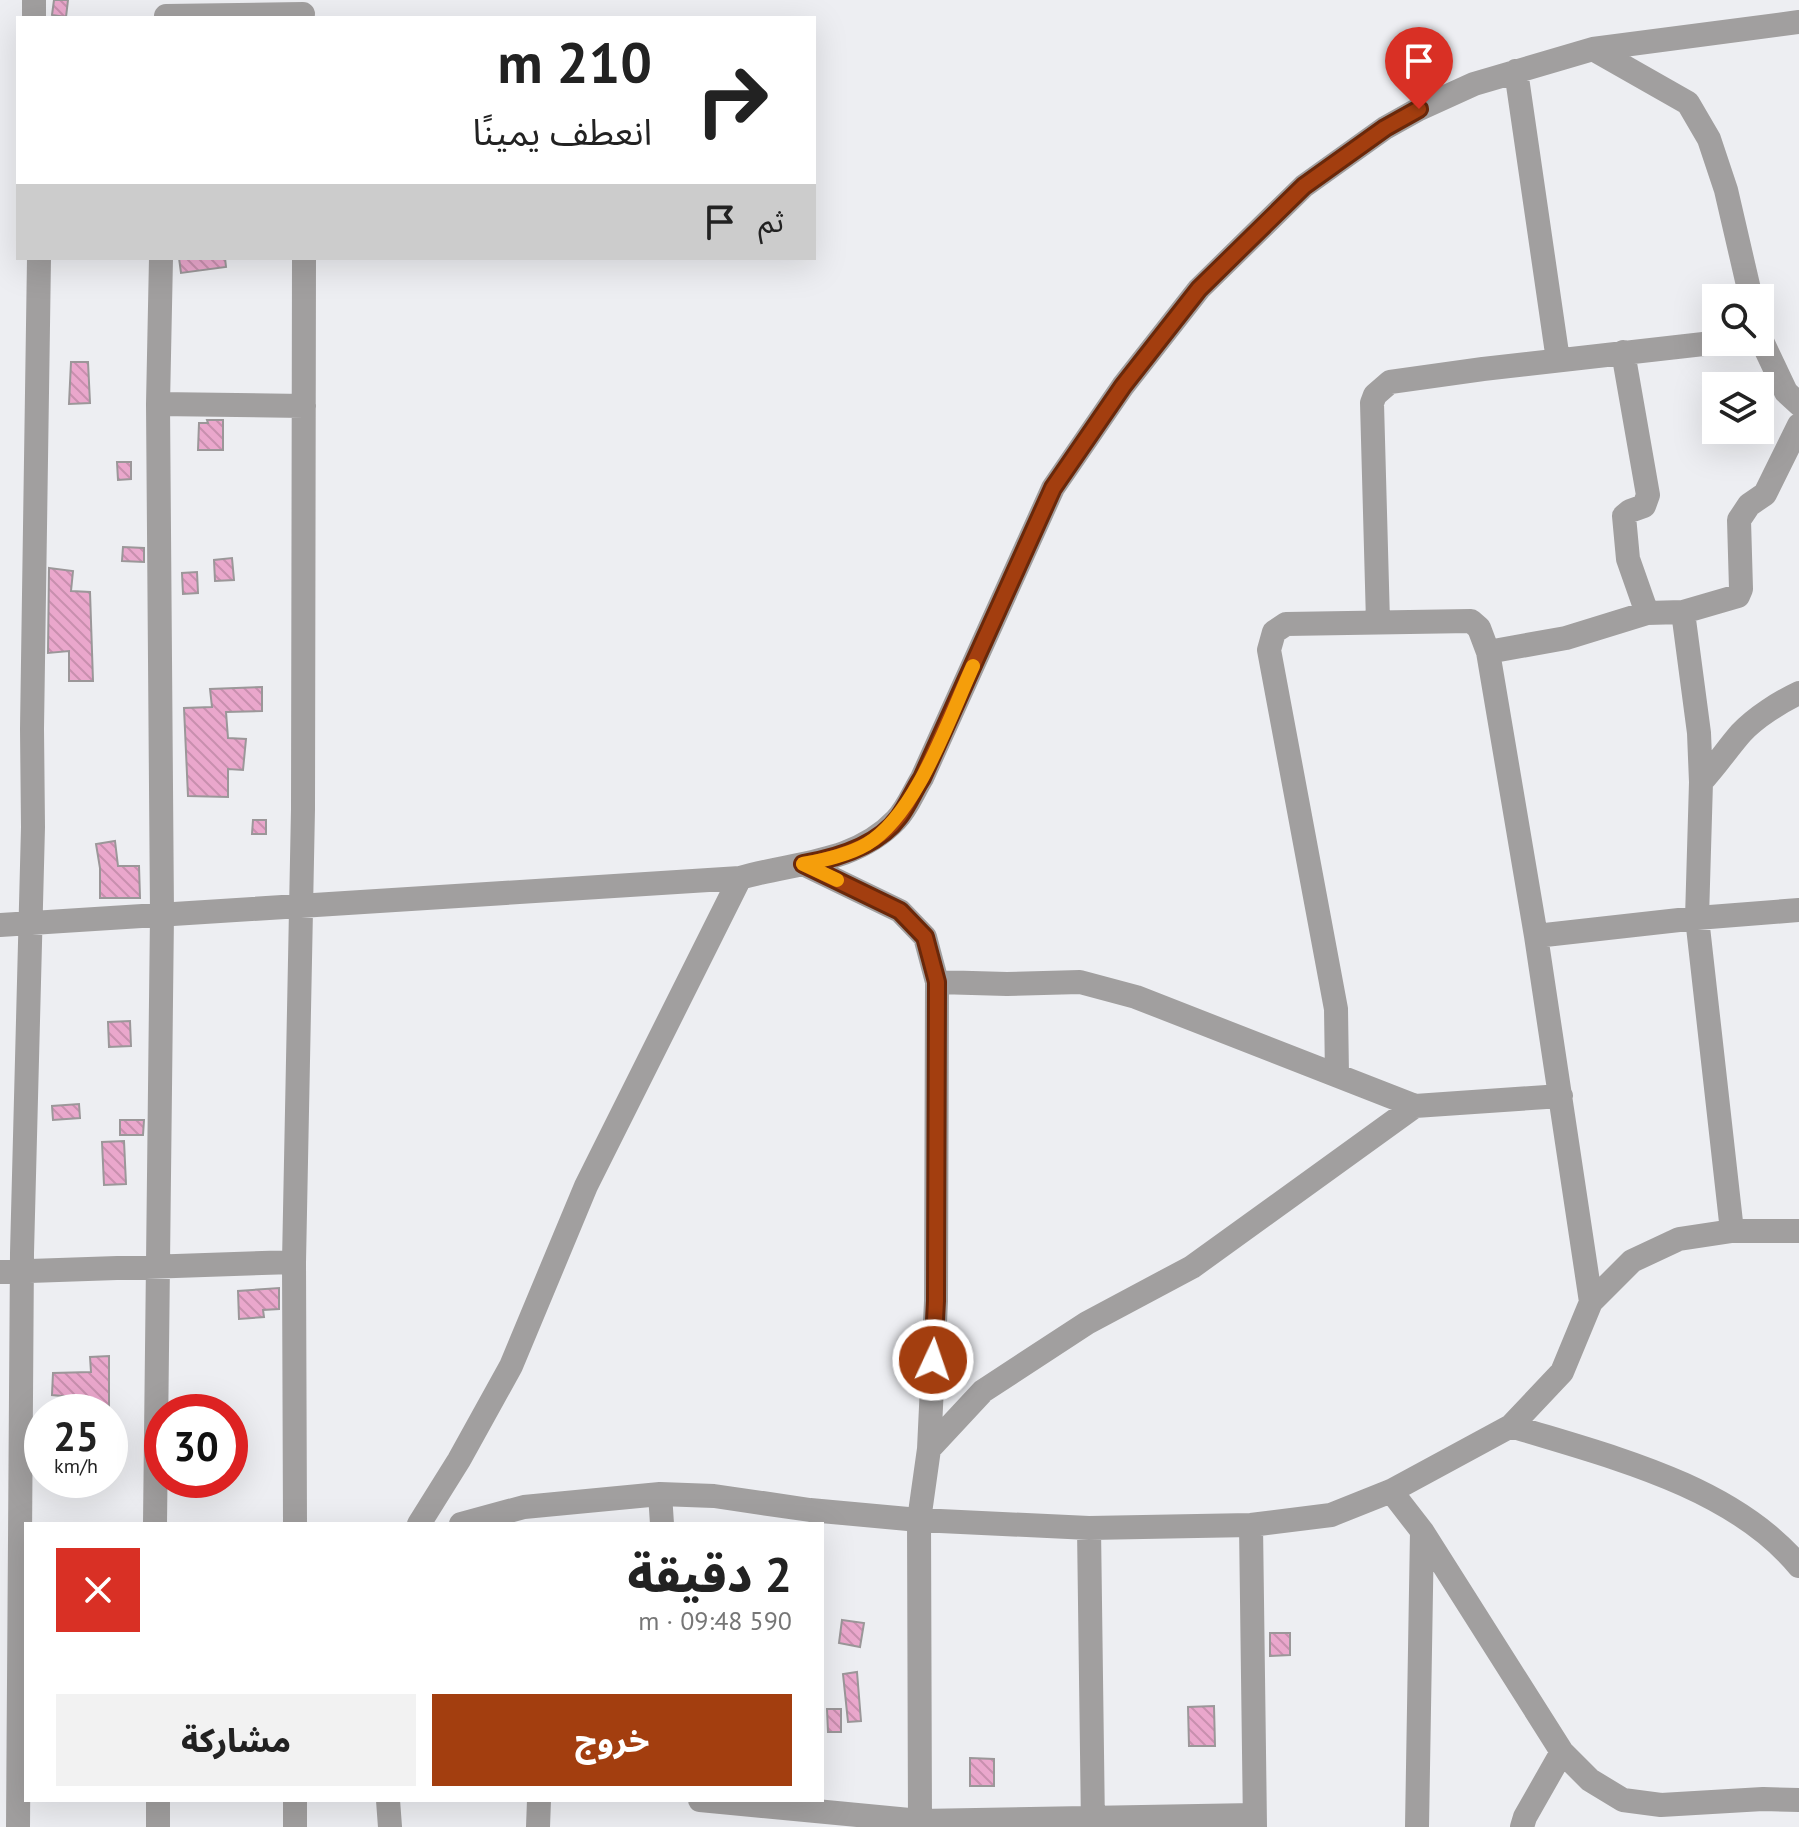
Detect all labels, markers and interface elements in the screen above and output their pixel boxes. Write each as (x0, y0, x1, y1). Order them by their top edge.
text: 210 m (497, 26, 652, 98)
pin (1385, 27, 1453, 109)
icon: arrive (1397, 39, 1441, 83)
icon: right (680, 48, 784, 152)
text: انعطف يمينًا (472, 108, 652, 155)
icon: arrive (698, 200, 742, 244)
text: ثم (758, 201, 784, 240)
map controls (1702, 284, 1774, 444)
button: search (1702, 284, 1774, 356)
button: layers (1702, 372, 1774, 444)
position arrow (891, 1318, 975, 1402)
speed limit sign: 30 (144, 1394, 248, 1498)
text: 25 (53, 1410, 99, 1462)
text: km/h (54, 1453, 98, 1479)
text: 2 دقيقة (627, 1543, 792, 1605)
button: close (56, 1548, 140, 1632)
text: 590 m · 09:48 (638, 1604, 792, 1637)
button: مشاركة (56, 1694, 416, 1786)
button: خروج (432, 1694, 792, 1786)

